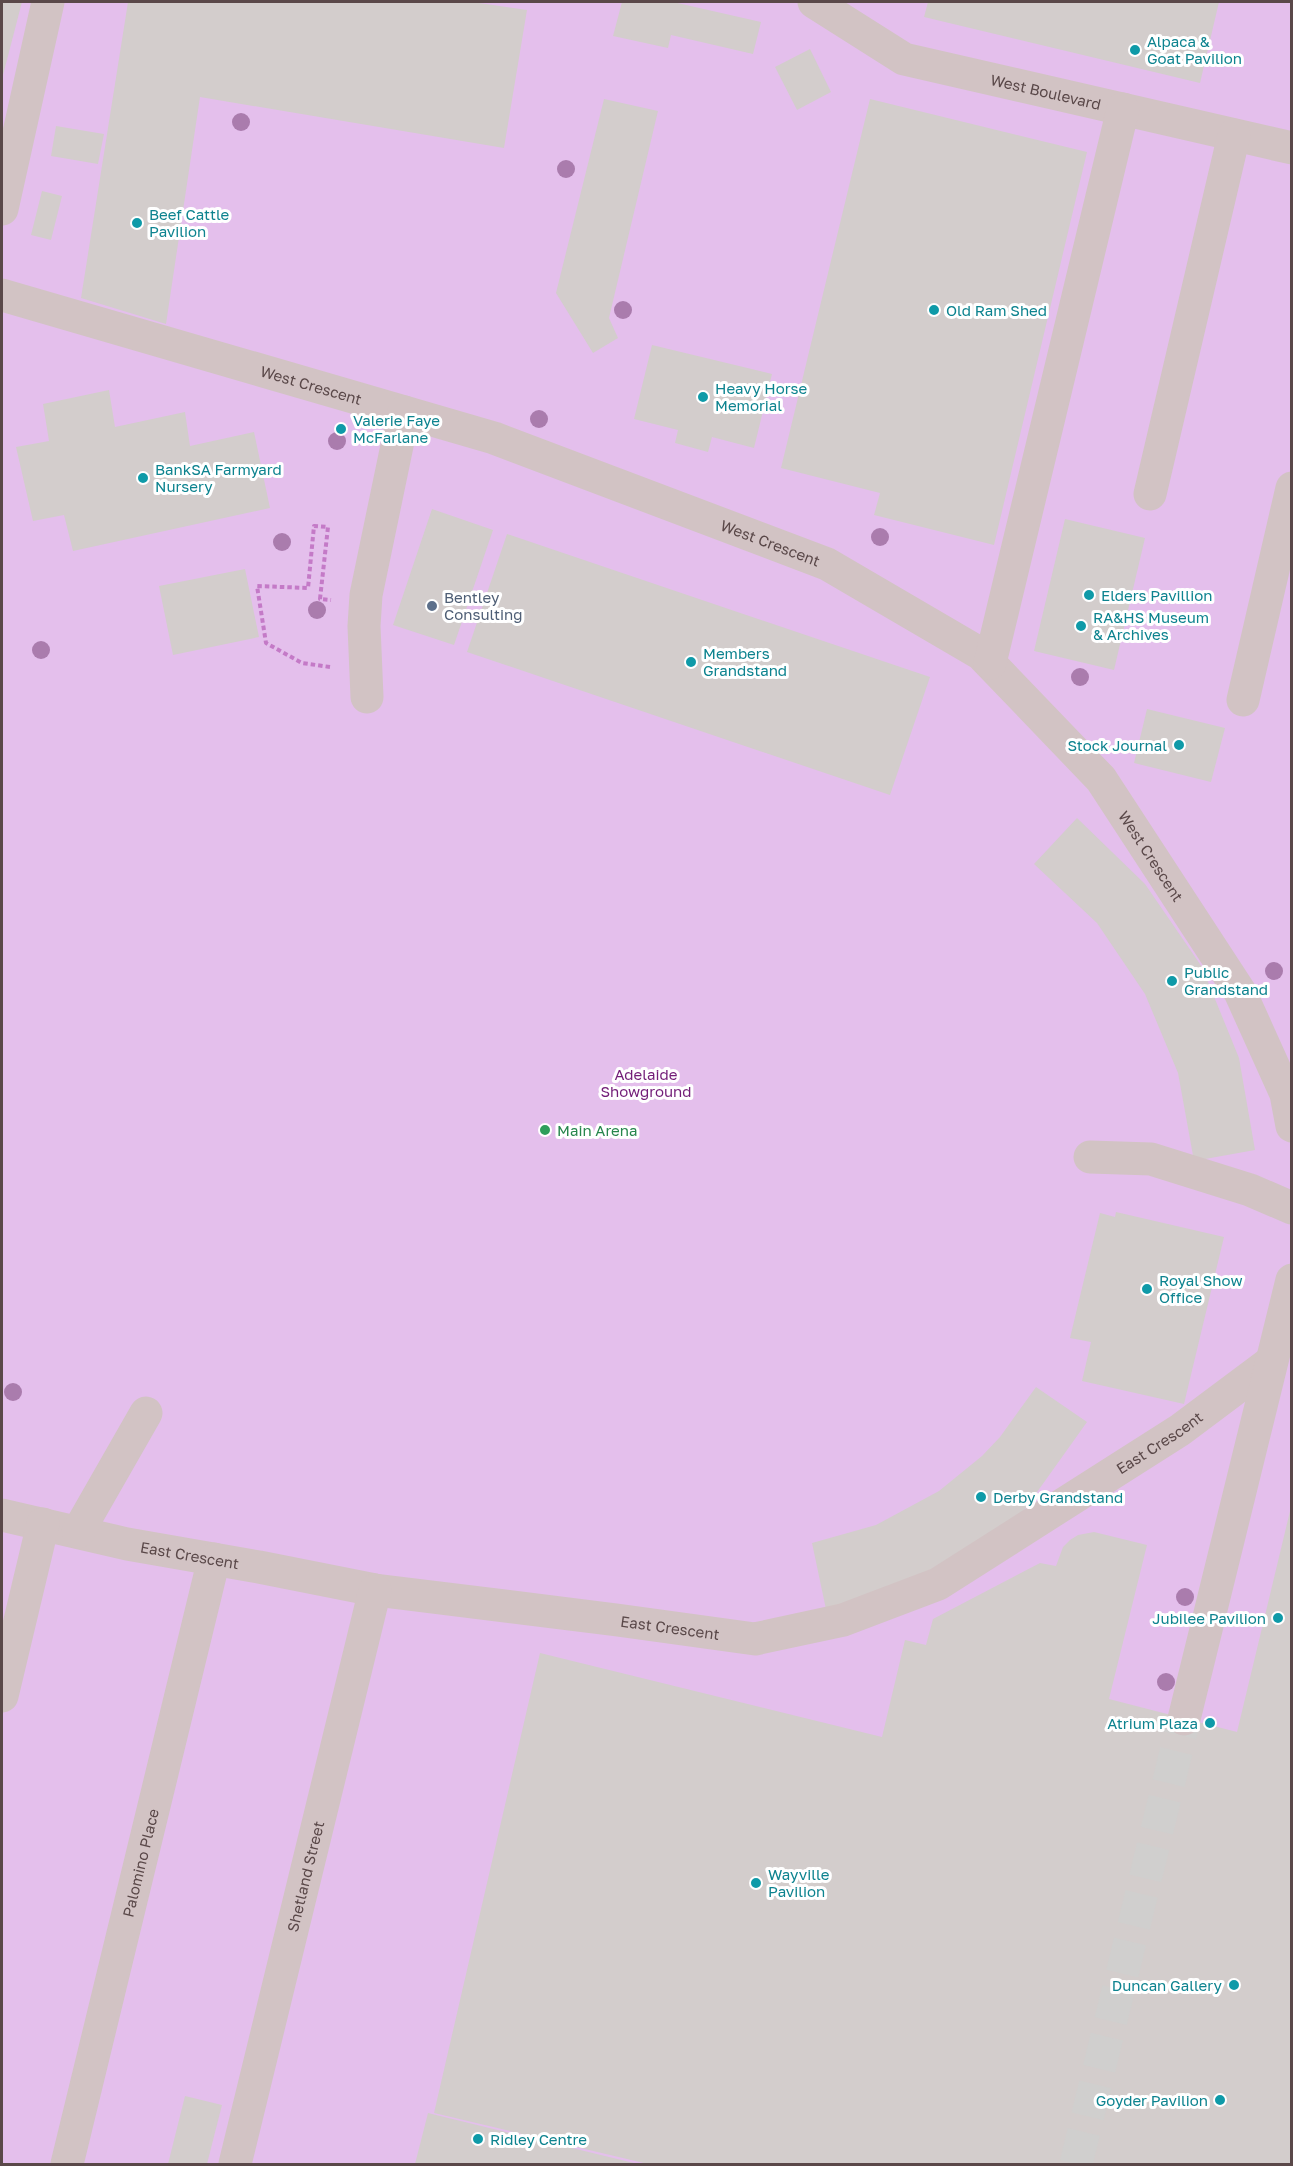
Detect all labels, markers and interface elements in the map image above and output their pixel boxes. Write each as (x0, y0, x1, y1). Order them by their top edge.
place label: Alpaca & Goat Pavilion (1147, 32, 1242, 67)
marker: Alpaca & Goat Pavilion (1128, 43, 1142, 57)
street label: West Boulevard (989, 70, 1103, 113)
place label: Beef Cattle Pavilion (149, 205, 230, 240)
marker: Beef Cattle Pavilion (130, 216, 144, 230)
place label: Old Ram Shed (946, 301, 1047, 319)
marker: Old Ram Shed (927, 303, 941, 317)
street label: West Crescent (258, 362, 364, 408)
place label: Heavy Horse Memorial (715, 379, 807, 414)
marker: Heavy Horse Memorial (696, 390, 710, 404)
place label: Valerie Faye McFarlane (353, 411, 440, 446)
marker: Valerie Faye McFarlane (334, 422, 348, 436)
place label: BankSA Farmyard Nursery (155, 460, 282, 495)
marker: BankSA Farmyard Nursery (136, 471, 150, 485)
street label: West Crescent (718, 516, 823, 570)
place label: Elders Pavillion (1101, 586, 1212, 604)
place label: Bentley Consulting (444, 588, 522, 623)
marker: Elders Pavillion (1082, 588, 1096, 602)
marker: Bentley Consulting (425, 599, 439, 613)
place label: RA&HS Museum & Archives (1093, 608, 1209, 643)
marker: RA&HS Museum & Archives (1074, 619, 1088, 633)
place label: Members Grandstand (703, 644, 787, 679)
marker: Members Grandstand (684, 655, 698, 669)
place label: Stock Journal (1068, 736, 1167, 754)
marker: Stock Journal (1172, 738, 1186, 752)
street label: West Crescent (1115, 807, 1187, 905)
place label: Public Grandstand (1184, 963, 1268, 998)
marker: Public Grandstand (1165, 974, 1179, 988)
park label: Adelaide Showground (600, 1065, 692, 1100)
place label: Main Arena (557, 1121, 638, 1139)
marker: Main Arena (538, 1123, 552, 1137)
place label: Royal Show Office (1159, 1271, 1243, 1306)
marker: Royal Show Office (1140, 1282, 1154, 1296)
street label: East Crescent (1113, 1407, 1206, 1477)
place label: Derby Grandstand (993, 1488, 1123, 1506)
marker: Derby Grandstand (974, 1490, 988, 1504)
street label: East Crescent (139, 1538, 240, 1572)
place label: Jubilee Pavilion (1152, 1609, 1266, 1627)
marker: Jubilee Pavilion (1271, 1611, 1285, 1625)
street label: East Crescent (619, 1612, 721, 1643)
place label: Atrium Plaza (1107, 1714, 1198, 1732)
marker: Atrium Plaza (1203, 1716, 1217, 1730)
street label: Palomino Place (118, 1806, 162, 1919)
street label: Shetland Street (283, 1819, 327, 1934)
place label: Wayville Pavilion (768, 1865, 830, 1900)
marker: Wayville Pavilion (749, 1876, 763, 1890)
place label: Duncan Gallery (1112, 1976, 1223, 1994)
marker: Duncan Gallery (1227, 1978, 1241, 1992)
place label: Goyder Pavilion (1096, 2091, 1208, 2109)
marker: Goyder Pavilion (1213, 2093, 1227, 2107)
place label: Ridley Centre (490, 2130, 587, 2148)
marker: Ridley Centre (471, 2132, 485, 2146)

